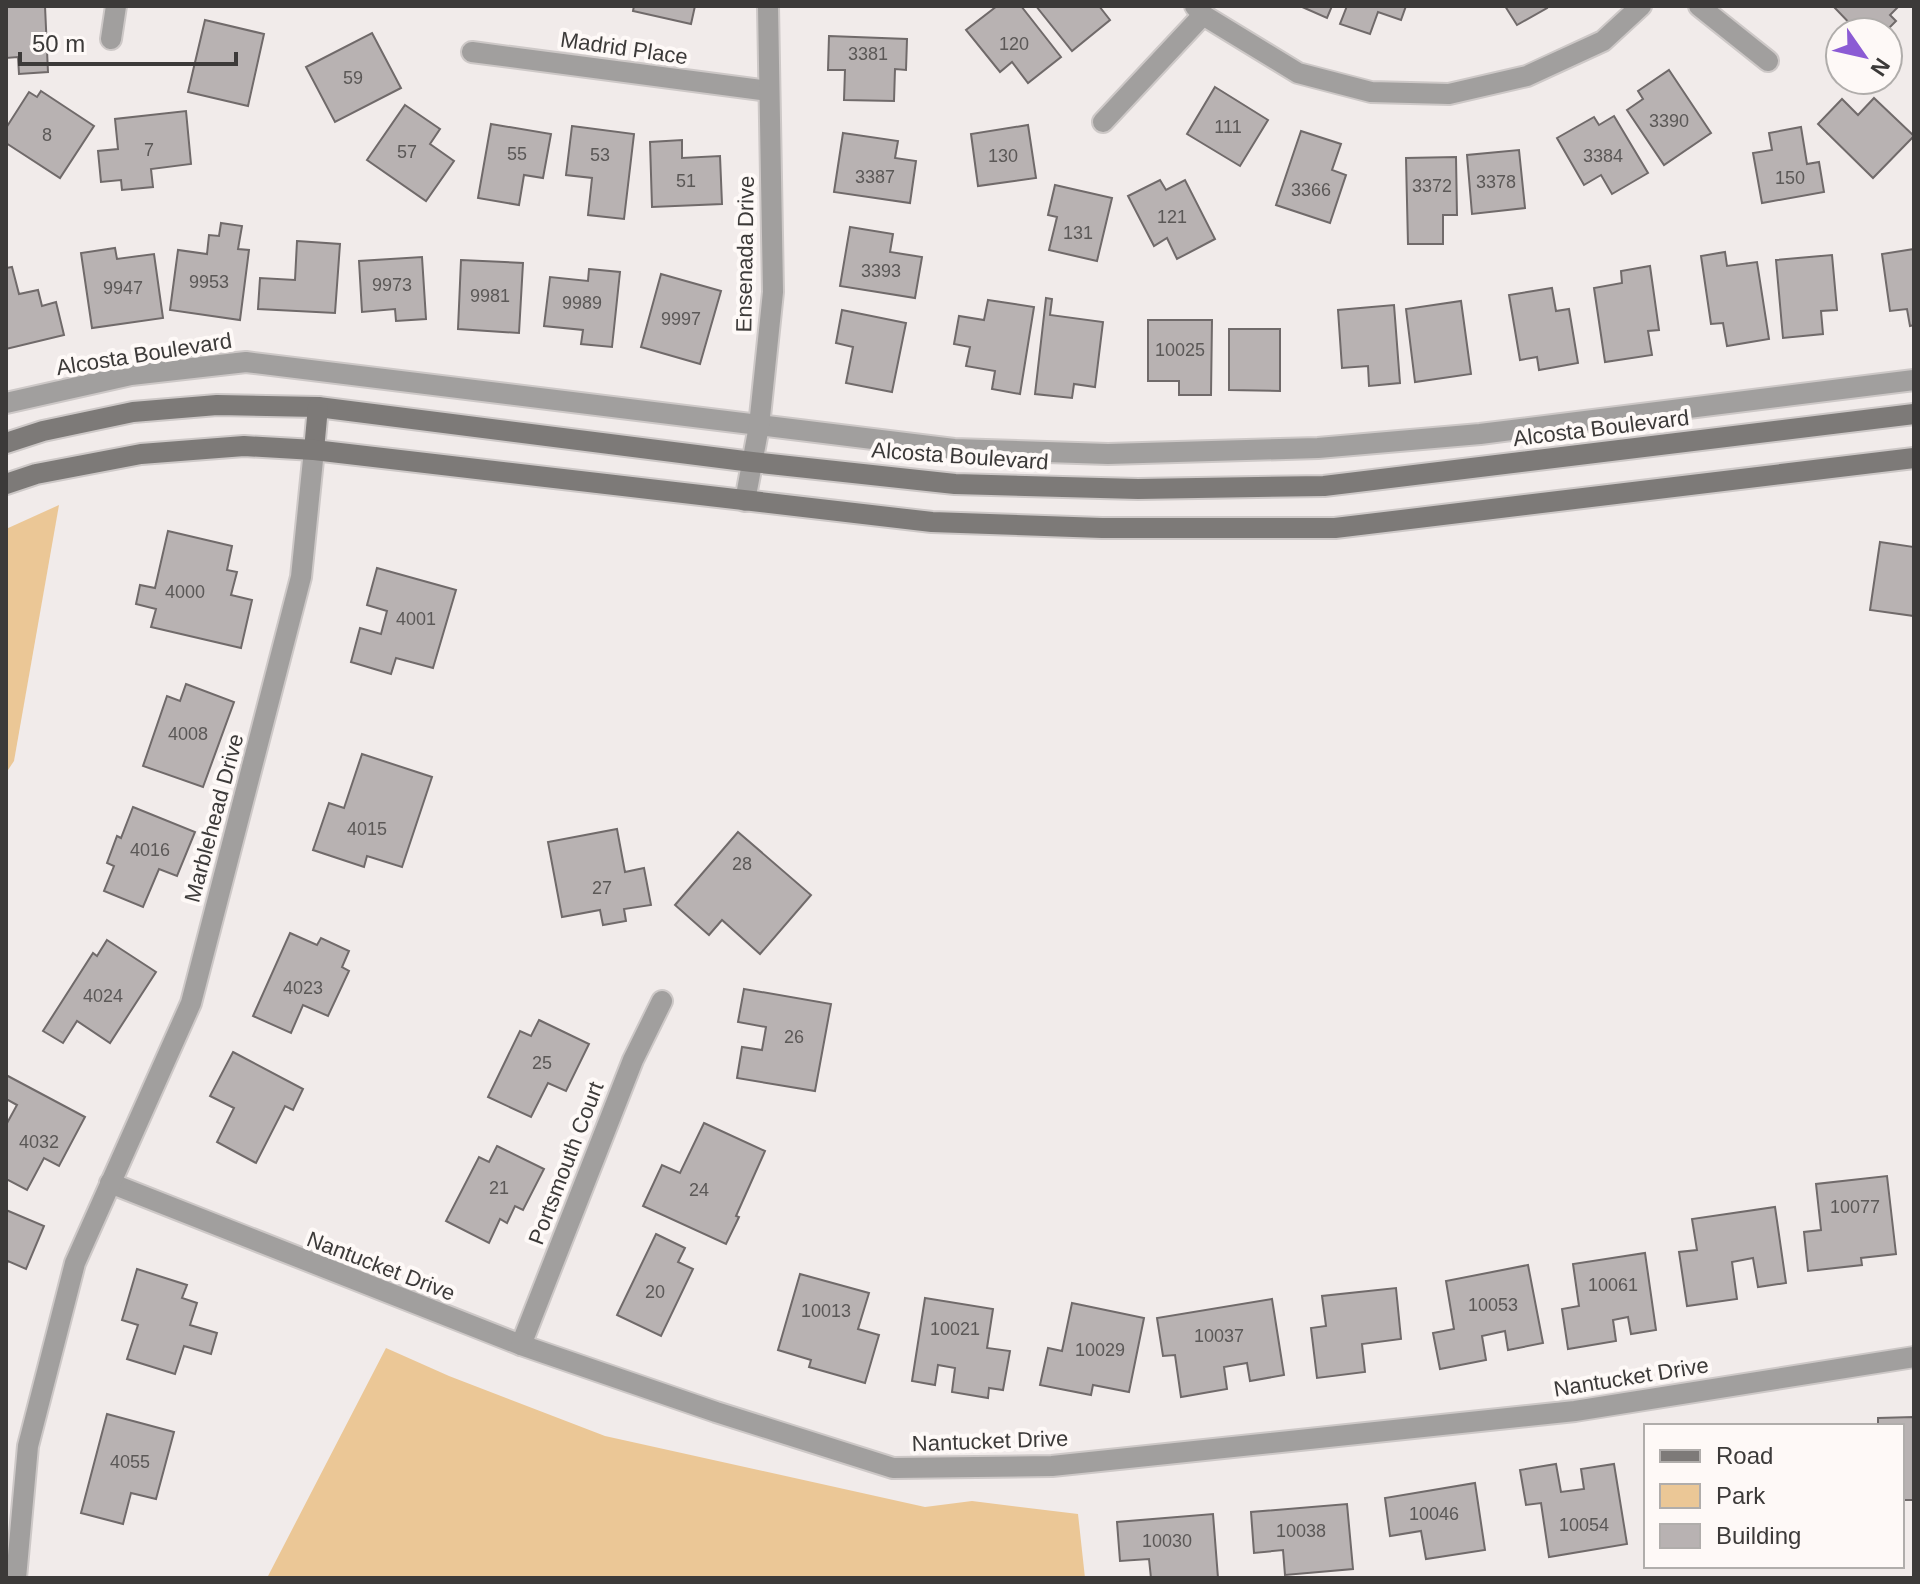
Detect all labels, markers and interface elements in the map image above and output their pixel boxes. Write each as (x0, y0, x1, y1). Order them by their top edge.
scale bar (20, 16, 236, 66)
north arrow (1824, 16, 1904, 96)
street label: Madrid Place (559, 27, 689, 69)
text: 50 m (32, 30, 85, 57)
house number: 120 (999, 34, 1029, 54)
house number: 3381 (848, 44, 888, 64)
text: N (1865, 53, 1895, 80)
house number: 59 (343, 68, 363, 88)
house number: 3390 (1649, 111, 1689, 131)
house number: 111 (1214, 117, 1242, 137)
house number: 8 (42, 125, 52, 145)
house number: 7 (144, 140, 154, 160)
house number: 57 (397, 142, 417, 162)
house number: 55 (507, 144, 527, 164)
house number: 53 (590, 145, 610, 165)
house number: 130 (988, 146, 1018, 166)
house number: 3384 (1583, 146, 1623, 166)
house number: 3387 (855, 167, 895, 187)
house number: 150 (1775, 168, 1805, 188)
house number: 51 (676, 171, 696, 191)
house number: 3378 (1476, 172, 1516, 192)
street label: Ensenada Drive (731, 176, 759, 332)
house number: 3372 (1412, 176, 1452, 196)
house number: 3366 (1291, 180, 1331, 200)
house number: 121 (1157, 207, 1187, 227)
house number: 131 (1063, 223, 1093, 243)
house number: 3393 (861, 261, 901, 281)
house number: 9953 (189, 272, 229, 292)
house number: 9973 (372, 275, 412, 295)
house number: 9947 (103, 278, 143, 298)
house number: 9981 (470, 286, 510, 306)
house number: 9989 (562, 293, 602, 313)
house number: 9997 (661, 309, 701, 329)
street label: Alcosta Boulevard (54, 328, 234, 380)
house number: 10025 (1155, 340, 1205, 360)
street label: Alcosta Boulevard (1511, 405, 1691, 451)
street label: Alcosta Boulevard (871, 437, 1049, 475)
house number: 4000 (165, 582, 205, 602)
house number: 4001 (396, 609, 436, 629)
house number: 4008 (168, 724, 208, 744)
street label: Marblehead Drive (179, 731, 249, 905)
house number: 4015 (347, 819, 387, 839)
house number: 4016 (130, 840, 170, 860)
house number: 28 (732, 854, 752, 874)
house number: 27 (592, 878, 612, 898)
house number: 4023 (283, 978, 323, 998)
house number: 4024 (83, 986, 123, 1006)
house number: 26 (784, 1027, 804, 1047)
house number: 25 (532, 1053, 552, 1073)
street label: Portsmouth Court (523, 1078, 609, 1248)
house number: 4032 (19, 1132, 59, 1152)
house number: 21 (489, 1178, 509, 1198)
house number: 24 (689, 1180, 709, 1200)
house number: 10077 (1830, 1197, 1880, 1217)
street label: Nantucket Drive (303, 1226, 459, 1306)
house number: 10061 (1588, 1275, 1638, 1295)
house number: 20 (645, 1282, 665, 1302)
house number: 10053 (1468, 1295, 1518, 1315)
house number: 10013 (801, 1301, 851, 1321)
house number: 10021 (930, 1319, 980, 1339)
house number: 10037 (1194, 1326, 1244, 1346)
house number: 10029 (1075, 1340, 1125, 1360)
street label: Nantucket Drive (1552, 1352, 1710, 1402)
legend (1644, 1424, 1904, 1568)
street label: Nantucket Drive (911, 1426, 1069, 1456)
text: Road (1716, 1442, 1773, 1469)
house number: 4055 (110, 1452, 150, 1472)
text: Park (1716, 1482, 1766, 1509)
house number: 10046 (1409, 1504, 1459, 1524)
house number: 10054 (1559, 1515, 1609, 1535)
house number: 10038 (1276, 1521, 1326, 1541)
text: Building (1716, 1522, 1801, 1549)
house number: 10030 (1142, 1531, 1192, 1551)

